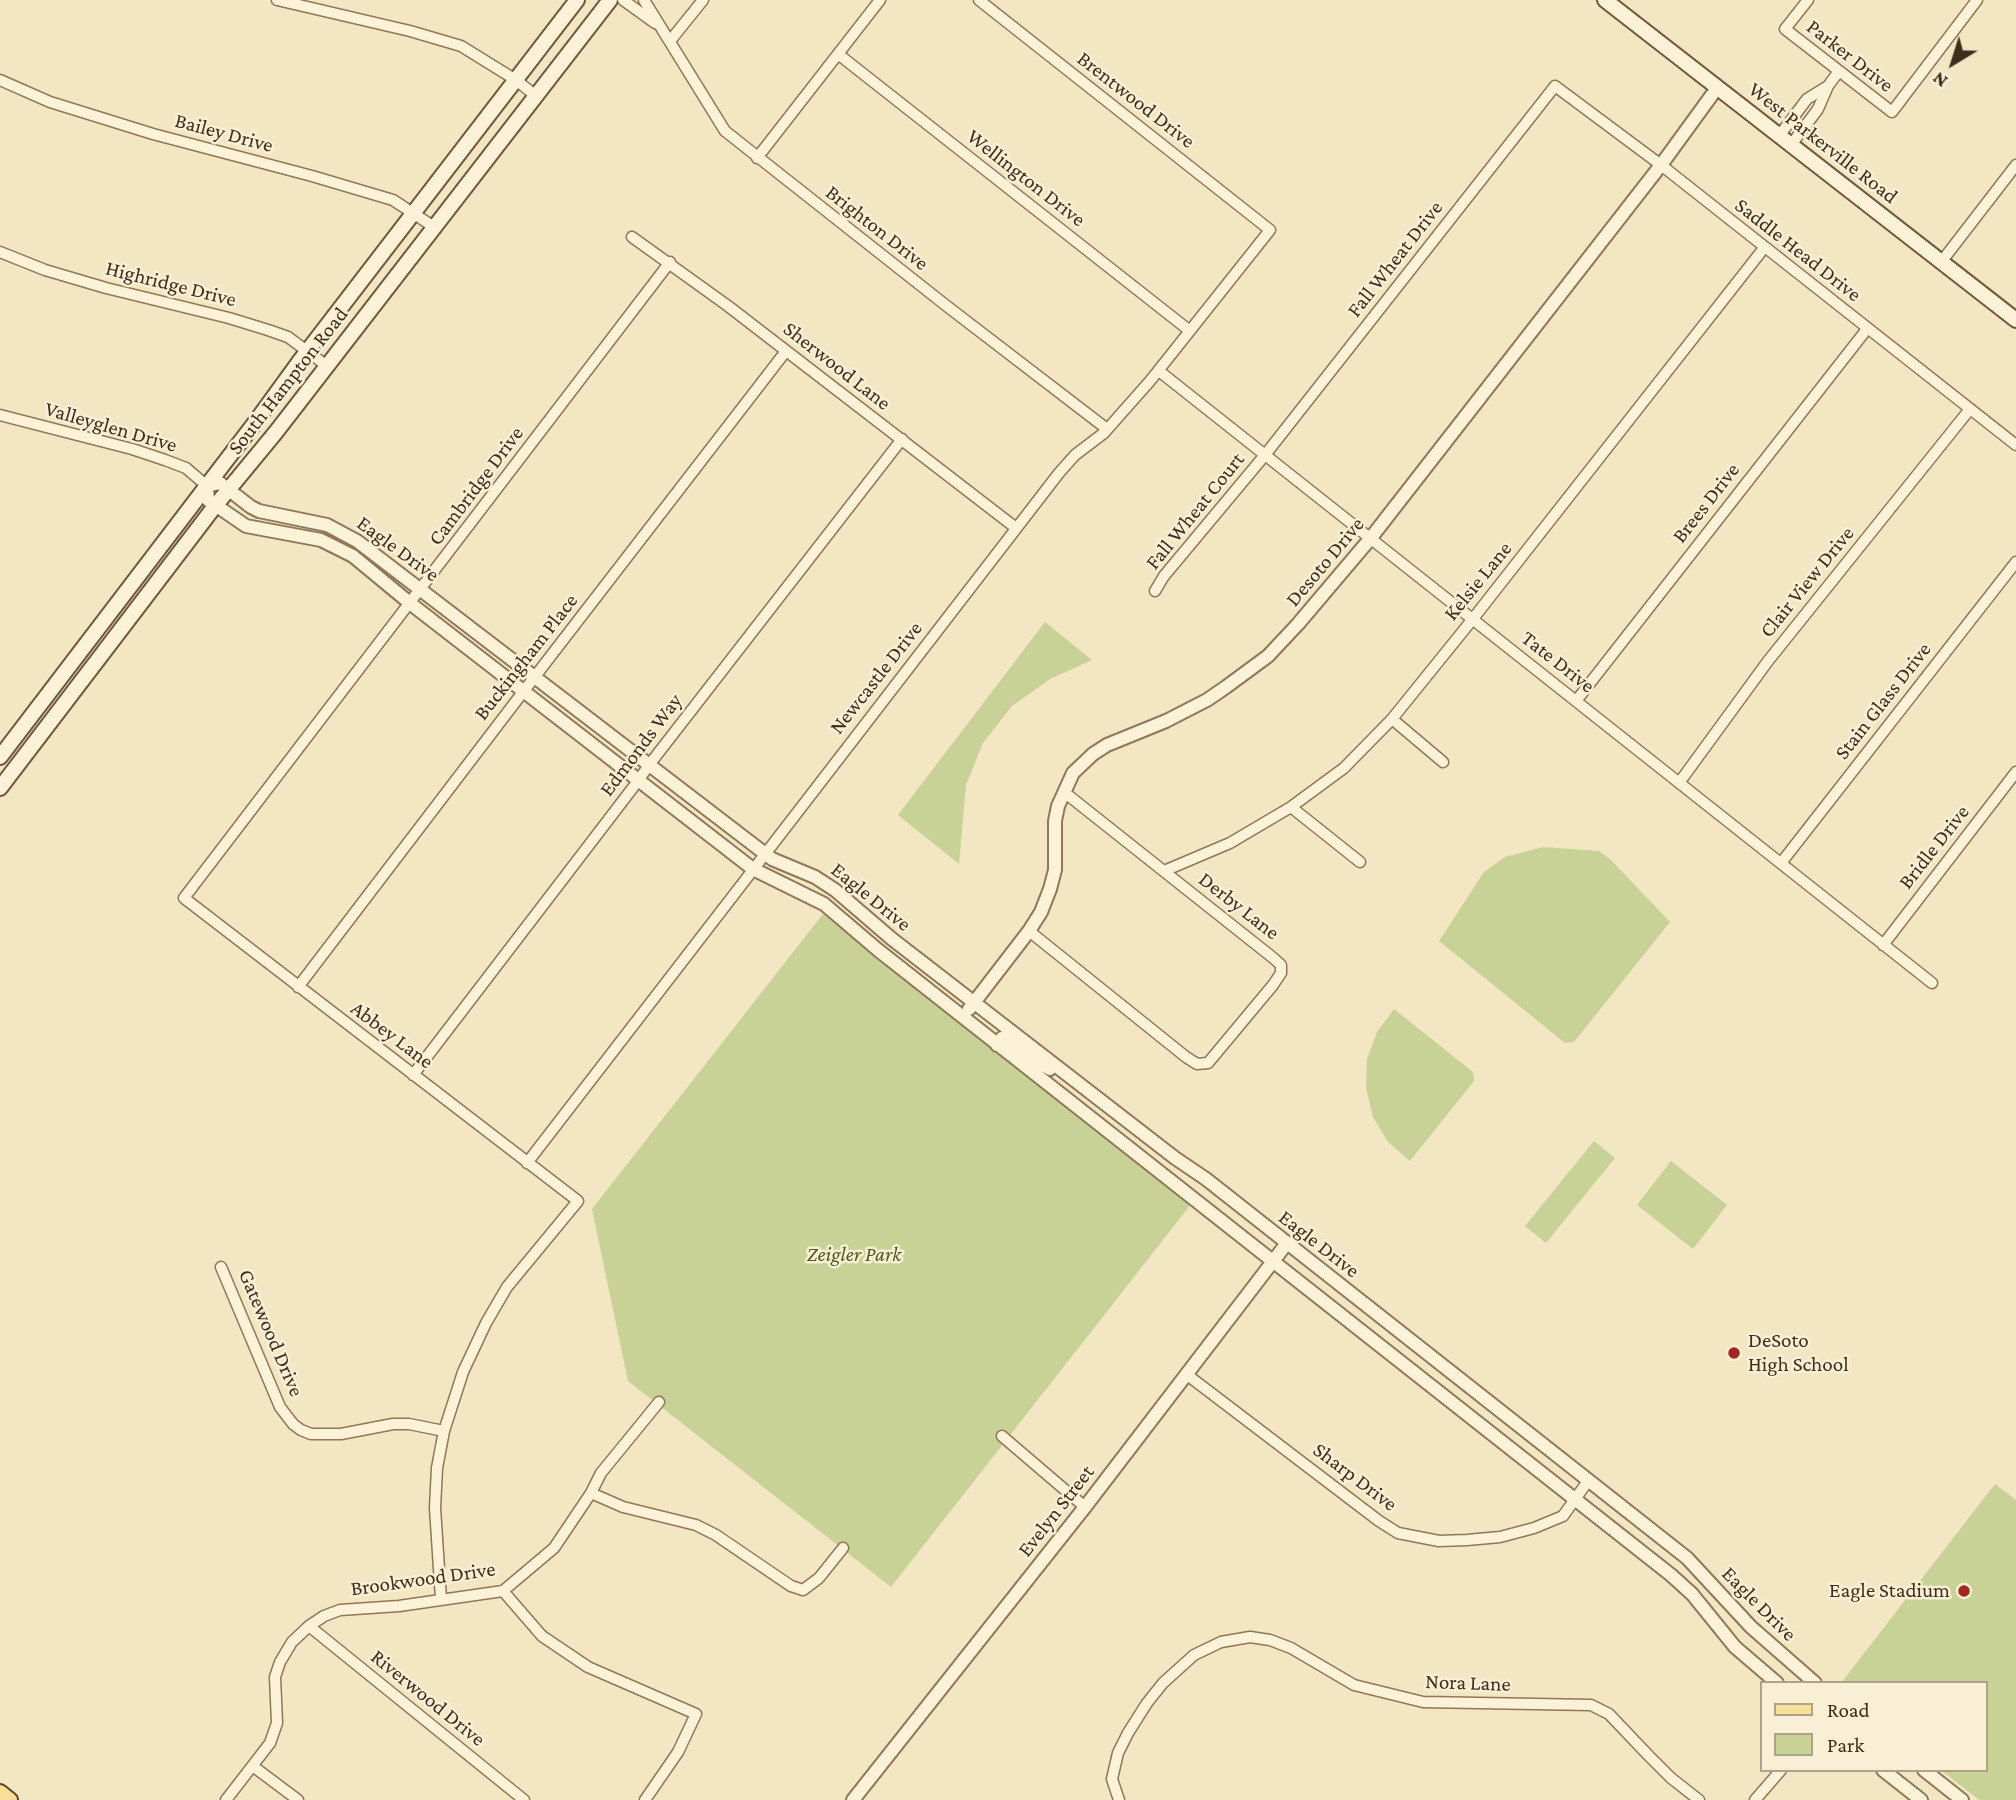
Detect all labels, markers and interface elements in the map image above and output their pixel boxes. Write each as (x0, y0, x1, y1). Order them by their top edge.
street label: Parker Drive (1801, 14, 1899, 98)
north arrow (1918, 28, 1988, 98)
street label: Brentwood Drive (1072, 46, 1200, 154)
text: N (1928, 68, 1951, 92)
street label: West Parkerville Road (1743, 77, 1903, 209)
street label: Bailey Drive (172, 108, 276, 158)
street label: Wellington Drive (962, 124, 1090, 232)
street label: Brighton Drive (820, 180, 934, 276)
street label: Saddle Head Drive (1730, 193, 1866, 307)
street label: Fall Wheat Drive (1342, 196, 1448, 322)
street label: Highridge Drive (103, 256, 239, 312)
street label: South Hampton Road (223, 302, 353, 460)
street label: Sherwood Lane (778, 316, 896, 416)
street label: Valleyglen Drive (42, 396, 180, 458)
street label: Cambridge Drive (423, 421, 529, 551)
street label: Fall Wheat Court (1140, 447, 1250, 575)
street label: Brees Drive (1667, 458, 1745, 548)
street label: Eagle Drive (352, 511, 444, 587)
street label: Desoto Drive (1280, 512, 1370, 612)
street label: Clair View Drive (1754, 521, 1860, 643)
street label: Kelsie Lane (1439, 536, 1517, 626)
street label: Buckingham Place (469, 589, 583, 725)
street label: Newcastle Drive (824, 617, 928, 739)
street label: Tate Drive (1516, 626, 1600, 698)
street label: Stain Glass Drive (1829, 637, 1937, 765)
street label: Edmonds Way (594, 689, 688, 801)
street label: Bridle Drive (1893, 800, 1975, 894)
street label: Eagle Drive (826, 857, 916, 937)
street label: Derby Lane (1194, 867, 1284, 945)
street label: Abbey Lane (346, 996, 438, 1074)
street label: Eagle Drive (1274, 1205, 1364, 1283)
park label: Zeigler Park (807, 1242, 901, 1268)
street label: Gatewood Drive (233, 1266, 309, 1400)
place label: DeSoto High School (1748, 1328, 1849, 1378)
marker: DeSoto High School (1726, 1345, 1742, 1361)
street label: Sharp Drive (1308, 1437, 1402, 1517)
street label: Evelyn Street (1012, 1460, 1100, 1562)
street label: Brookwood Drive (349, 1556, 497, 1602)
street label: Eagle Drive (1716, 1561, 1802, 1647)
place label: Eagle Stadium (1829, 1578, 1950, 1604)
marker: Eagle Stadium (1956, 1583, 1972, 1599)
street label: Riverwood Drive (366, 1644, 490, 1752)
street label: Nora Lane (1425, 1669, 1511, 1697)
legend (1760, 1681, 1988, 1772)
text: Road (1827, 1698, 1870, 1722)
text: Park (1827, 1733, 1864, 1757)

